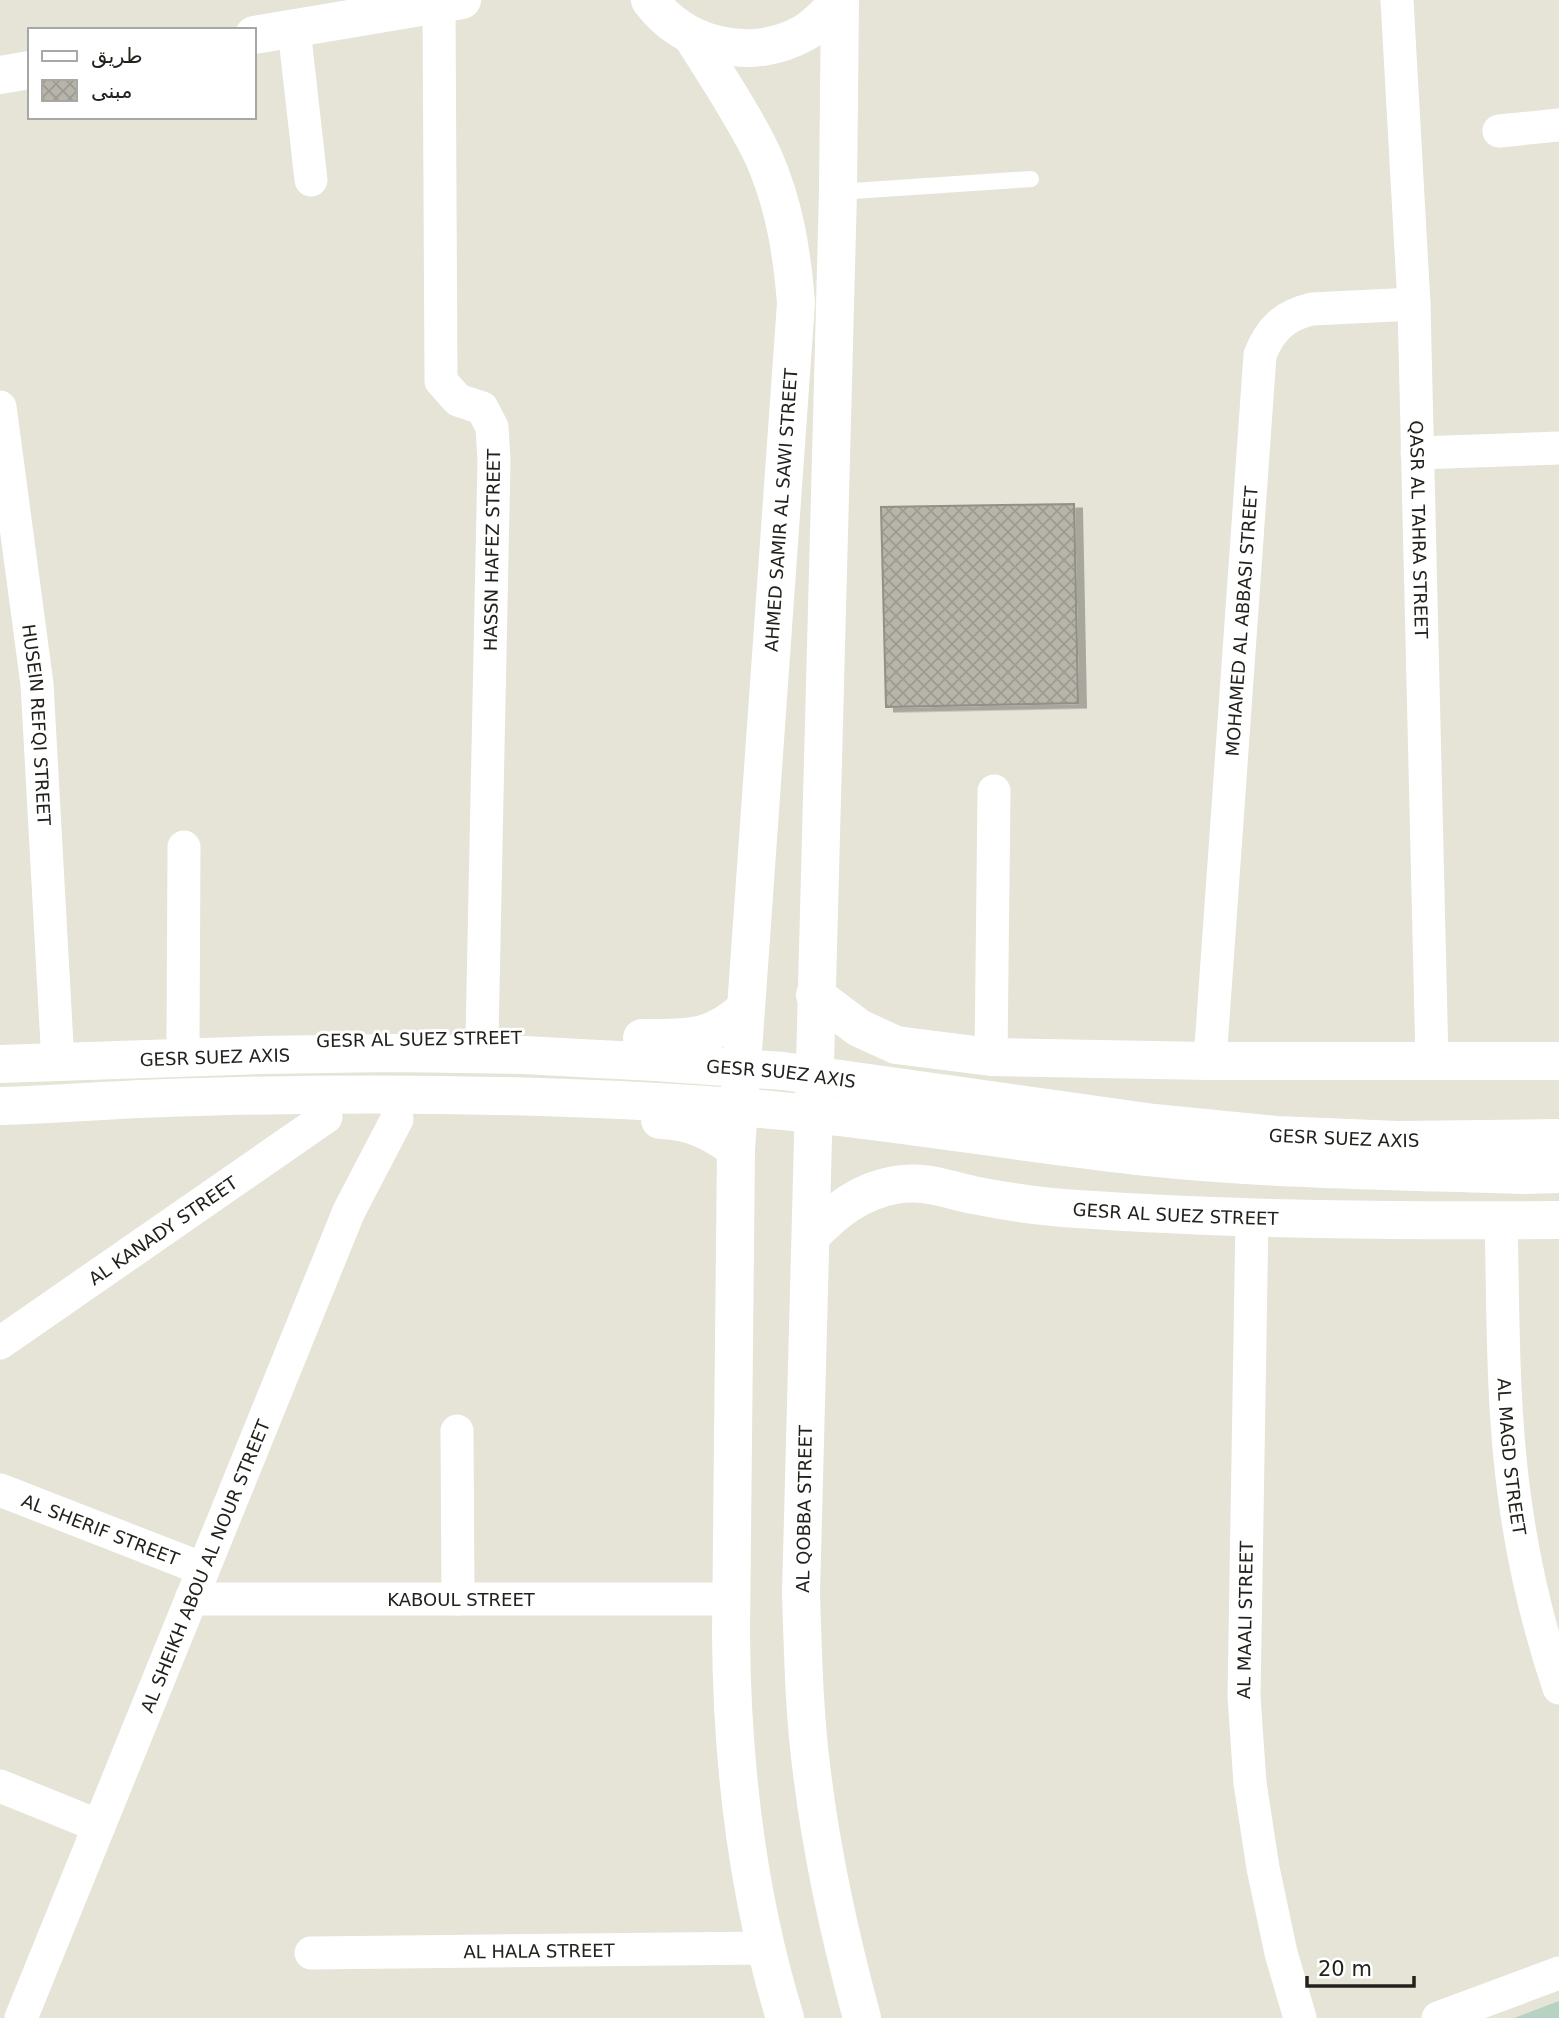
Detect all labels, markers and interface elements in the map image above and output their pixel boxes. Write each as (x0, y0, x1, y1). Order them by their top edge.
legend (28, 28, 256, 119)
text: طريق (91, 44, 143, 68)
text: مبنى (91, 79, 132, 103)
street label: AHMED SAMIR AL SAWI STREET (761, 367, 801, 652)
street label: QASR AL TAHRA STREET (1406, 420, 1432, 640)
street label: HASSN HAFEZ STREET (480, 448, 504, 651)
street label: MOHAMED AL ABBASI STREET (1221, 484, 1261, 757)
street label: HUSEIN REFQI STREET (19, 623, 55, 827)
street label: GESR AL SUEZ STREET (316, 1027, 523, 1051)
street label: GESR SUEZ AXIS (139, 1044, 290, 1070)
street label: GESR SUEZ AXIS (706, 1055, 857, 1092)
street label: GESR SUEZ AXIS (1268, 1124, 1419, 1151)
street label: AL KANADY STREET (84, 1171, 242, 1289)
street label: GESR AL SUEZ STREET (1072, 1198, 1280, 1229)
street label: AL MAGD STREET (1494, 1378, 1531, 1538)
street label: AL SHEIKH ABOU AL NOUR STREET (136, 1415, 274, 1715)
street label: AL QOBBA STREET (792, 1424, 816, 1593)
street label: AL SHERIF STREET (19, 1489, 183, 1570)
street label: AL MAALI STREET (1233, 1540, 1257, 1699)
street label: KABOUL STREET (387, 1589, 536, 1610)
street label: AL HALA STREET (463, 1939, 616, 1962)
scale bar (1307, 1944, 1414, 1988)
text: 20 m (1318, 1957, 1372, 1981)

